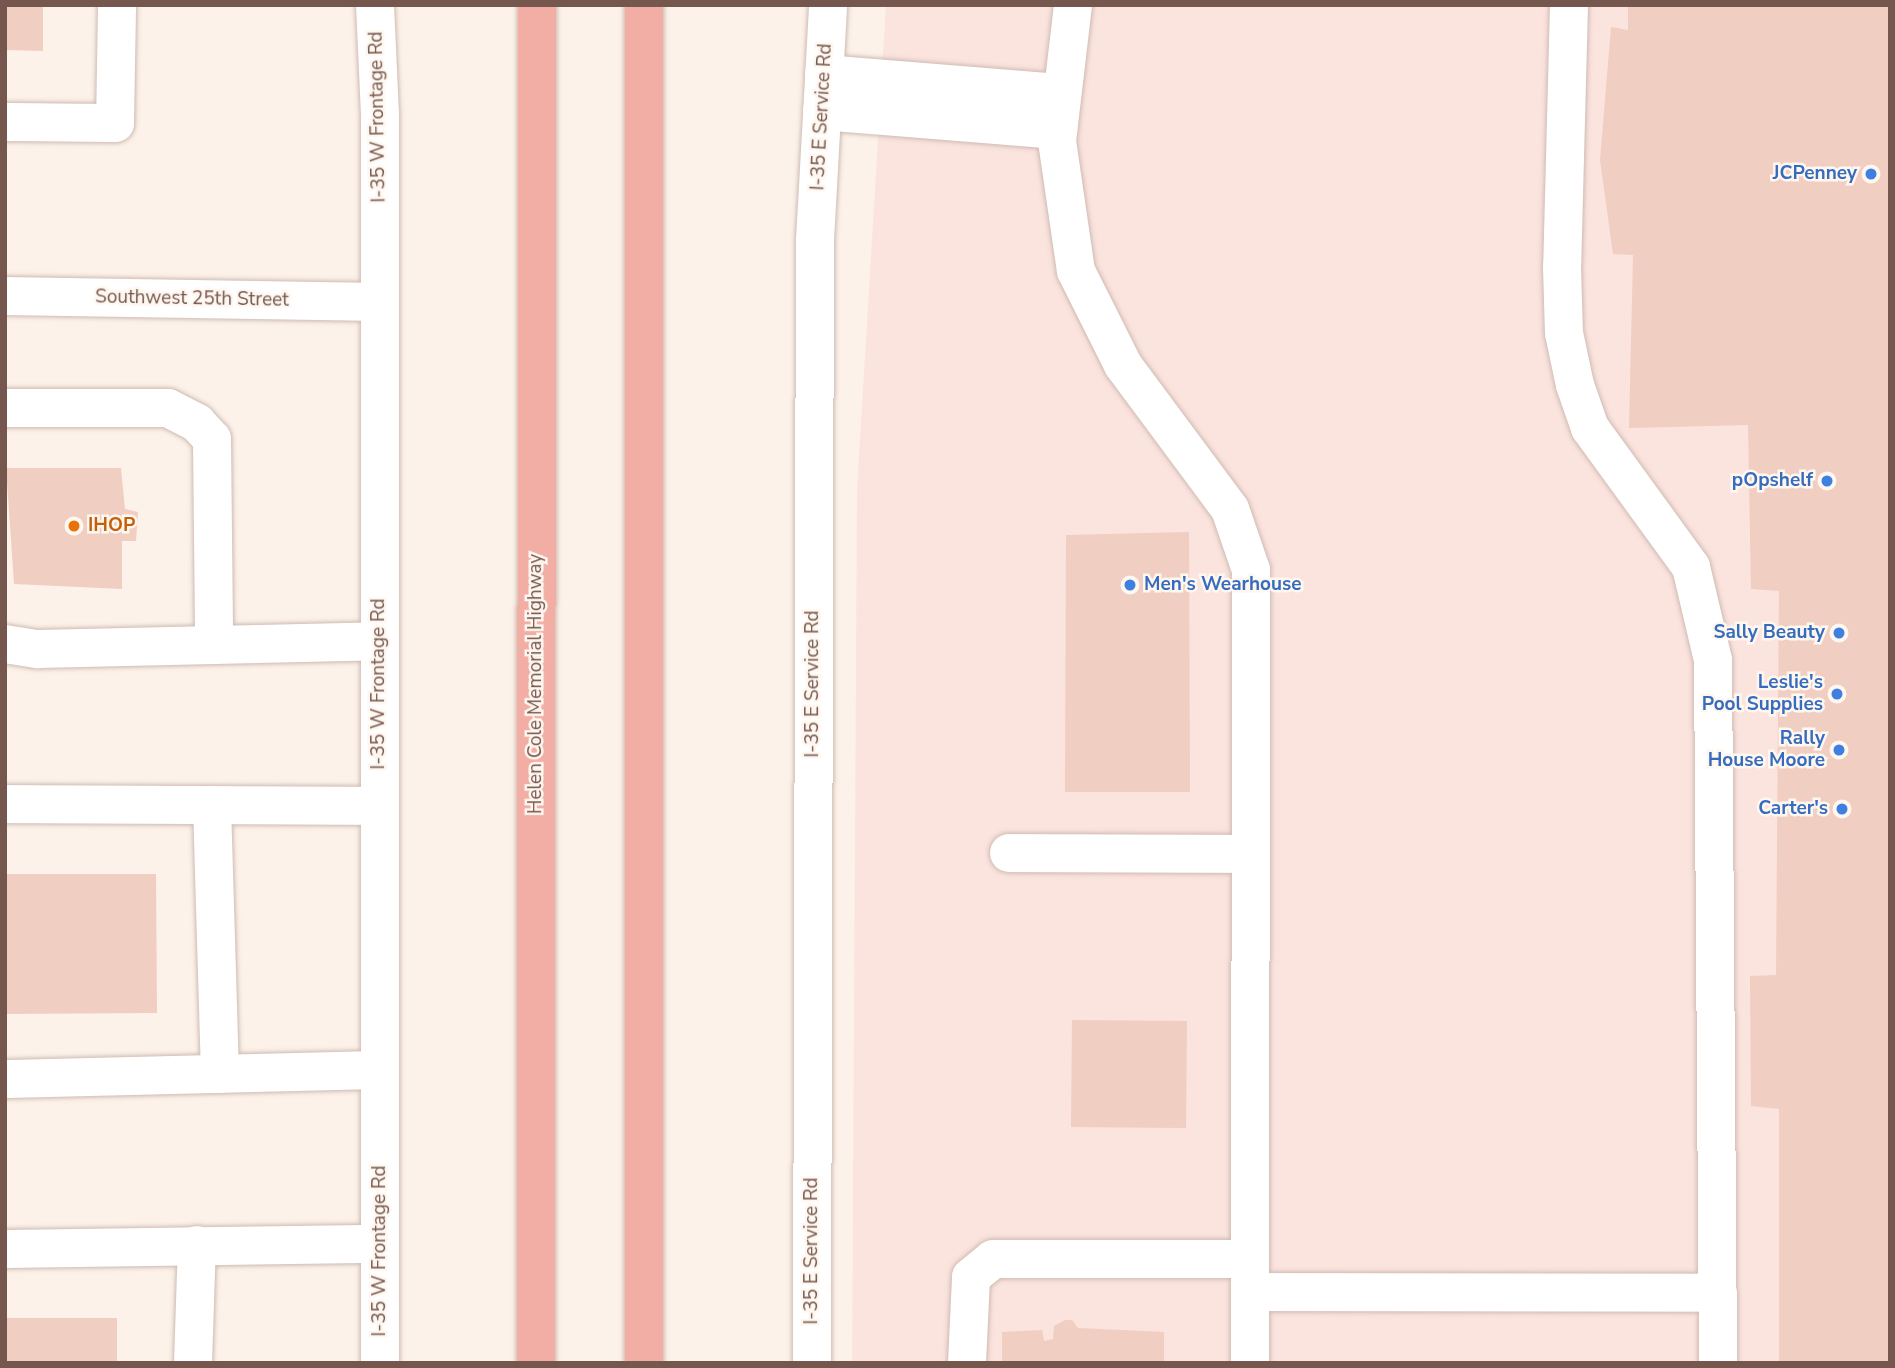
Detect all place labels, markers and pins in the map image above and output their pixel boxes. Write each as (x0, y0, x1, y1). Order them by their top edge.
place label: JCPenney (1773, 163, 1857, 185)
marker: JCPenney (1863, 166, 1879, 182)
place label: pOpshelf (1732, 470, 1813, 492)
marker: pOpshelf (1819, 473, 1835, 489)
place label: IHOP (88, 515, 135, 537)
marker: IHOP (66, 518, 82, 534)
place label: Men's Wearhouse (1144, 574, 1302, 596)
marker: Men's Wearhouse (1122, 577, 1138, 593)
place label: Sally Beauty (1713, 622, 1825, 644)
marker: Sally Beauty (1831, 625, 1847, 641)
place label: Leslie's Pool Supplies (1702, 672, 1823, 716)
marker: Leslie's Pool Supplies (1829, 686, 1845, 702)
place label: Rally House Moore (1708, 728, 1825, 772)
marker: Rally House Moore (1831, 742, 1847, 758)
place label: Carter's (1758, 798, 1828, 820)
marker: Carter's (1834, 801, 1850, 817)

